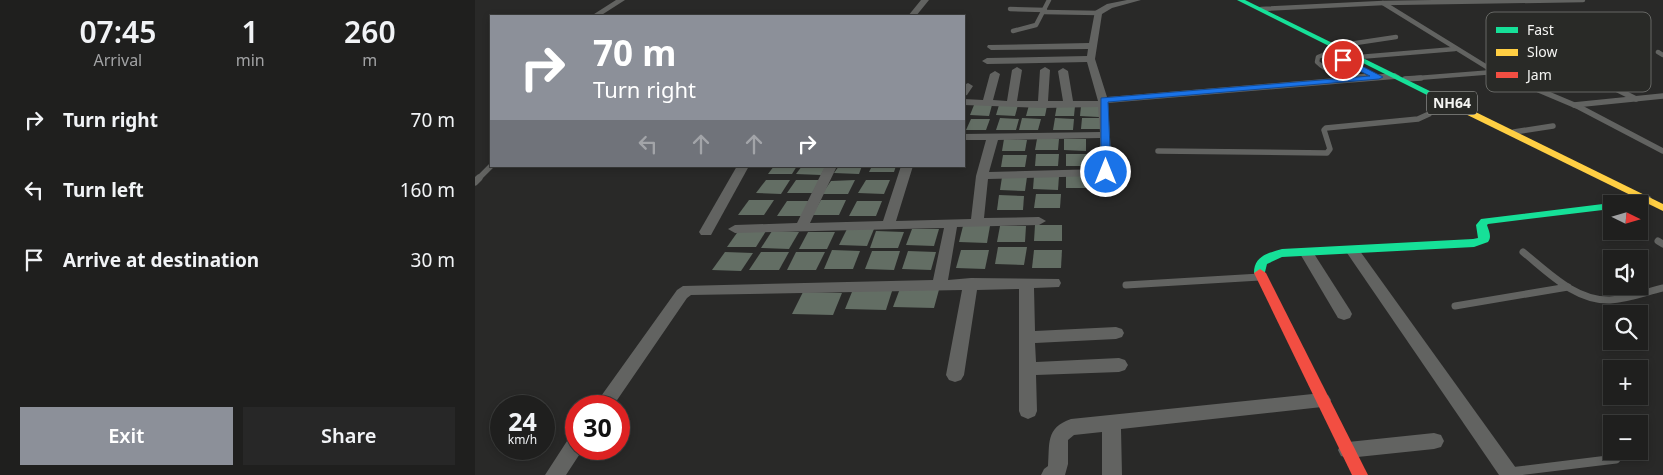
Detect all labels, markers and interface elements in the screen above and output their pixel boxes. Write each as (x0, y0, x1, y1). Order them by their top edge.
text: 07:45 (79, 11, 156, 52)
text: 1 (242, 11, 259, 52)
text: 260 (344, 11, 396, 52)
legend (1486, 12, 1651, 92)
text: Fast (1527, 20, 1554, 39)
text: 70 m (593, 29, 676, 76)
icon: right (510, 35, 575, 100)
pin (1322, 39, 1364, 81)
text: Slow (1527, 42, 1558, 61)
icon: arrive (1329, 46, 1357, 74)
text: Arrival (93, 49, 142, 71)
text: min (236, 49, 265, 71)
text: m (362, 49, 377, 71)
text: Jam (1525, 65, 1552, 84)
text: Turn right (593, 74, 696, 104)
road number: NH64 (1427, 92, 1477, 115)
icon: right (20, 106, 48, 134)
text: Turn right (63, 107, 158, 133)
text: 70 m (411, 107, 455, 133)
icon: left (634, 130, 662, 158)
icon: ahead (687, 130, 715, 158)
icon: ahead (740, 130, 768, 158)
icon: right (793, 130, 821, 158)
position arrow (1079, 145, 1131, 197)
icon: left (20, 176, 48, 204)
text: Turn left (63, 177, 144, 203)
text: 160 m (400, 177, 455, 203)
north arrow (1603, 195, 1647, 240)
map controls (1603, 195, 1648, 460)
icon: arrive (20, 246, 48, 274)
text: Arrive at destination (63, 247, 259, 273)
text: 30 m (411, 247, 455, 273)
button: sound (1603, 250, 1648, 295)
button: search (1603, 305, 1648, 350)
button: + (1603, 360, 1648, 405)
speed limit sign: 30 (565, 395, 630, 460)
text: 24 (508, 404, 537, 438)
button: Exit (20, 407, 233, 465)
button: Share (243, 407, 455, 465)
button: − (1603, 415, 1648, 460)
text: km/h (508, 431, 537, 448)

